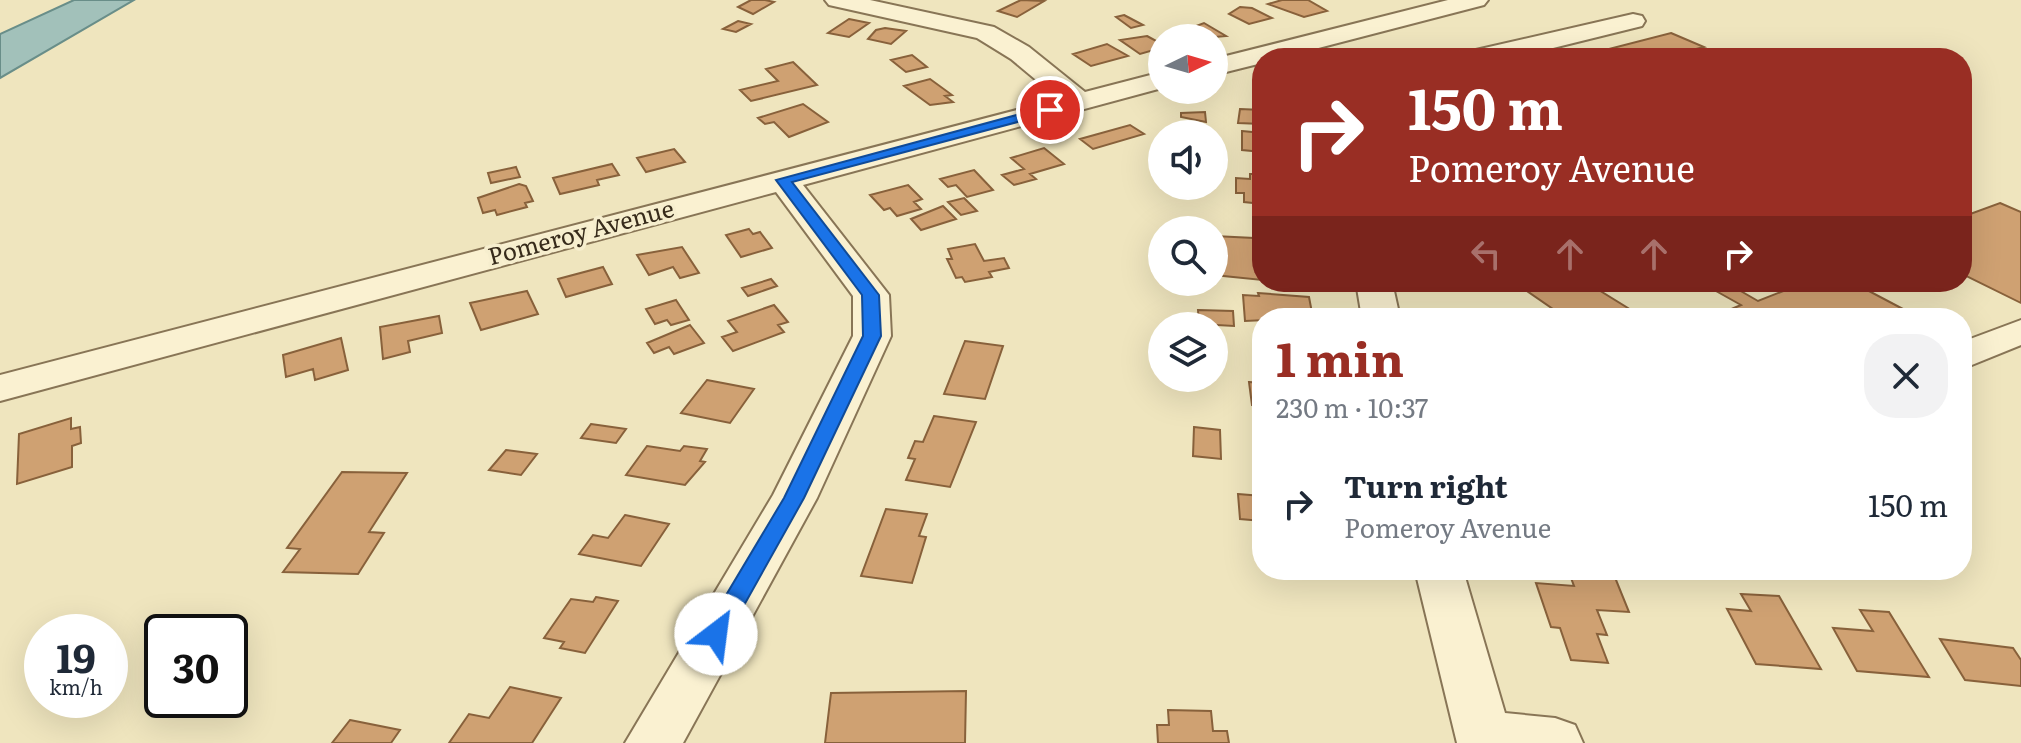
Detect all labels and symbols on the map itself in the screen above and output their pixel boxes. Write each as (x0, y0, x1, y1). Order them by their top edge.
north arrow (1148, 24, 1228, 104)
pin (1016, 76, 1084, 144)
street label: Pomeroy Avenue (483, 189, 677, 272)
position arrow (674, 592, 758, 676)
speed limit sign: 30 (144, 614, 248, 718)

